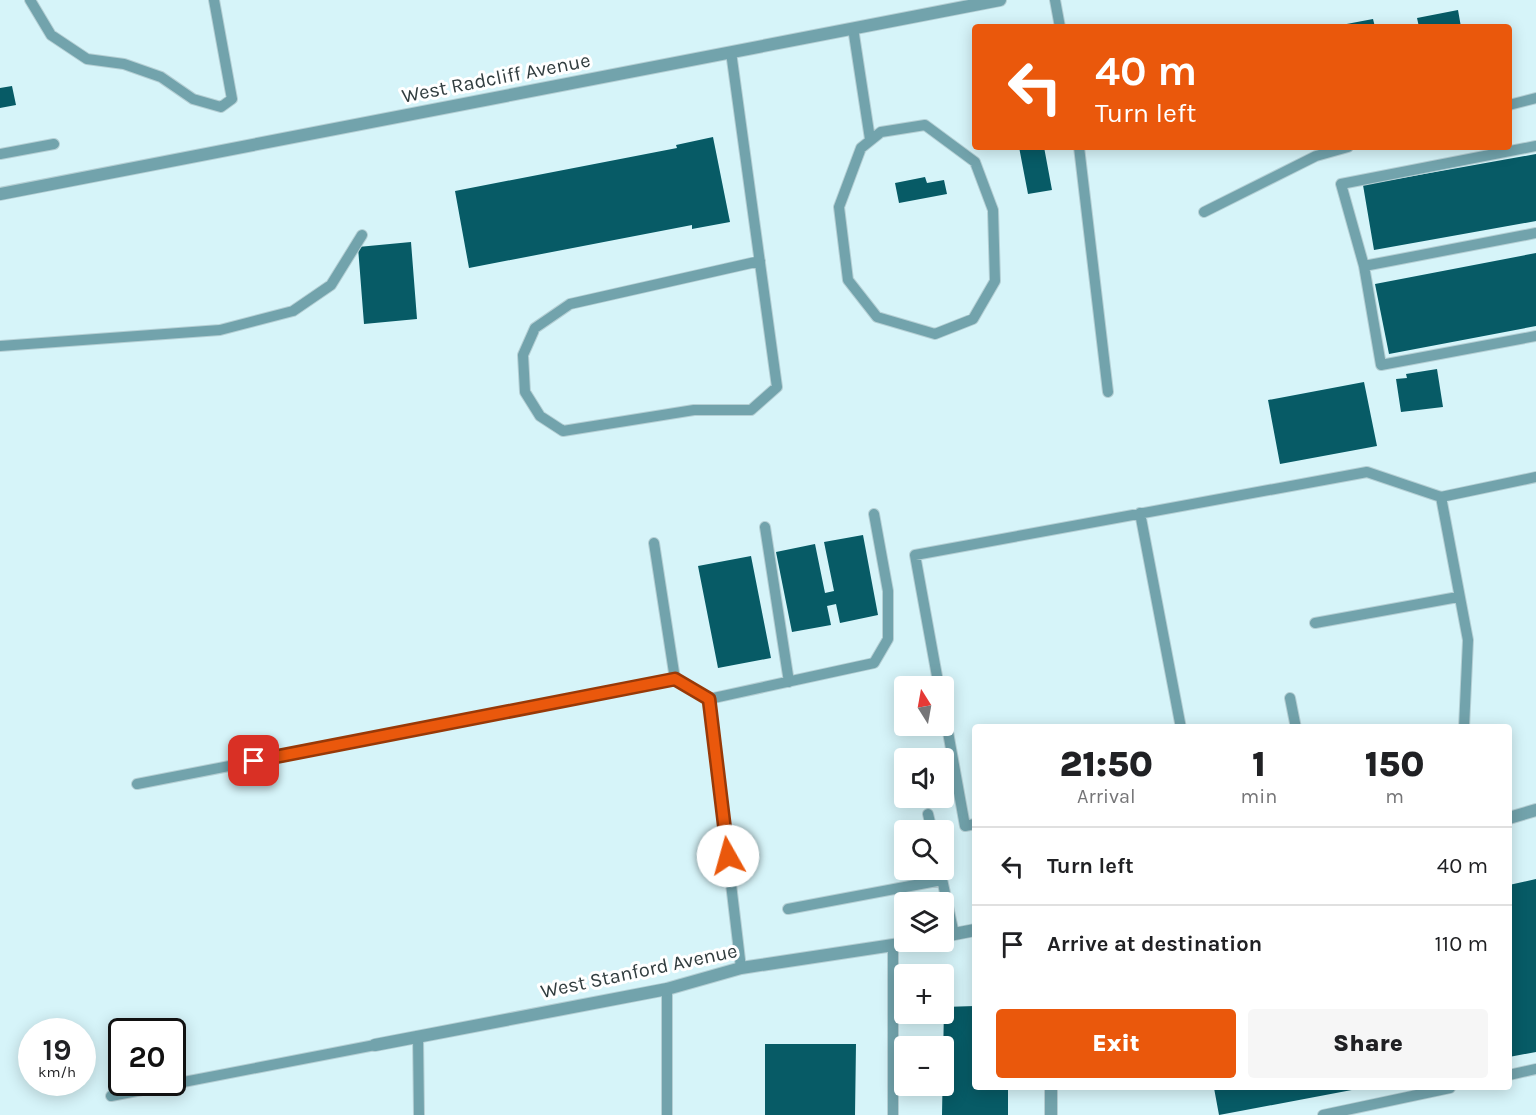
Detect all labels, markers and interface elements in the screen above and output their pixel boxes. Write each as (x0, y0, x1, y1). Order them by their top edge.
text: 40 m (1095, 46, 1197, 96)
street label: West Radcliff Avenue (400, 48, 592, 108)
icon: left (996, 48, 1074, 126)
text: Turn left (1095, 97, 1196, 129)
north arrow (894, 676, 954, 736)
map controls (894, 676, 954, 1096)
pin (228, 735, 279, 786)
text: 21:50 (1059, 743, 1153, 785)
text: 1 (1252, 743, 1266, 785)
text: 150 (1365, 743, 1424, 785)
icon: arrive (237, 744, 270, 777)
button: sound (894, 748, 954, 808)
text: Arrival (1077, 785, 1136, 808)
text: min (1241, 785, 1277, 808)
text: m (1385, 785, 1404, 808)
button: search (894, 820, 954, 880)
position arrow (696, 824, 760, 888)
icon: left (996, 850, 1029, 883)
text: Turn left (1047, 853, 1134, 879)
text: 40 m (1437, 853, 1488, 879)
button: layers (894, 892, 954, 952)
icon: arrive (996, 928, 1029, 961)
text: Arrive at destination (1047, 931, 1262, 957)
text: 110 m (1435, 931, 1488, 957)
street label: West Stanford Avenue (539, 939, 739, 1003)
button: + (894, 964, 954, 1024)
button: Exit (996, 1009, 1236, 1078)
button: Share (1248, 1009, 1488, 1078)
speed limit sign: 20 (108, 1018, 186, 1096)
text: 19 (42, 1032, 71, 1068)
button: − (894, 1036, 954, 1096)
text: km/h (38, 1063, 76, 1081)

